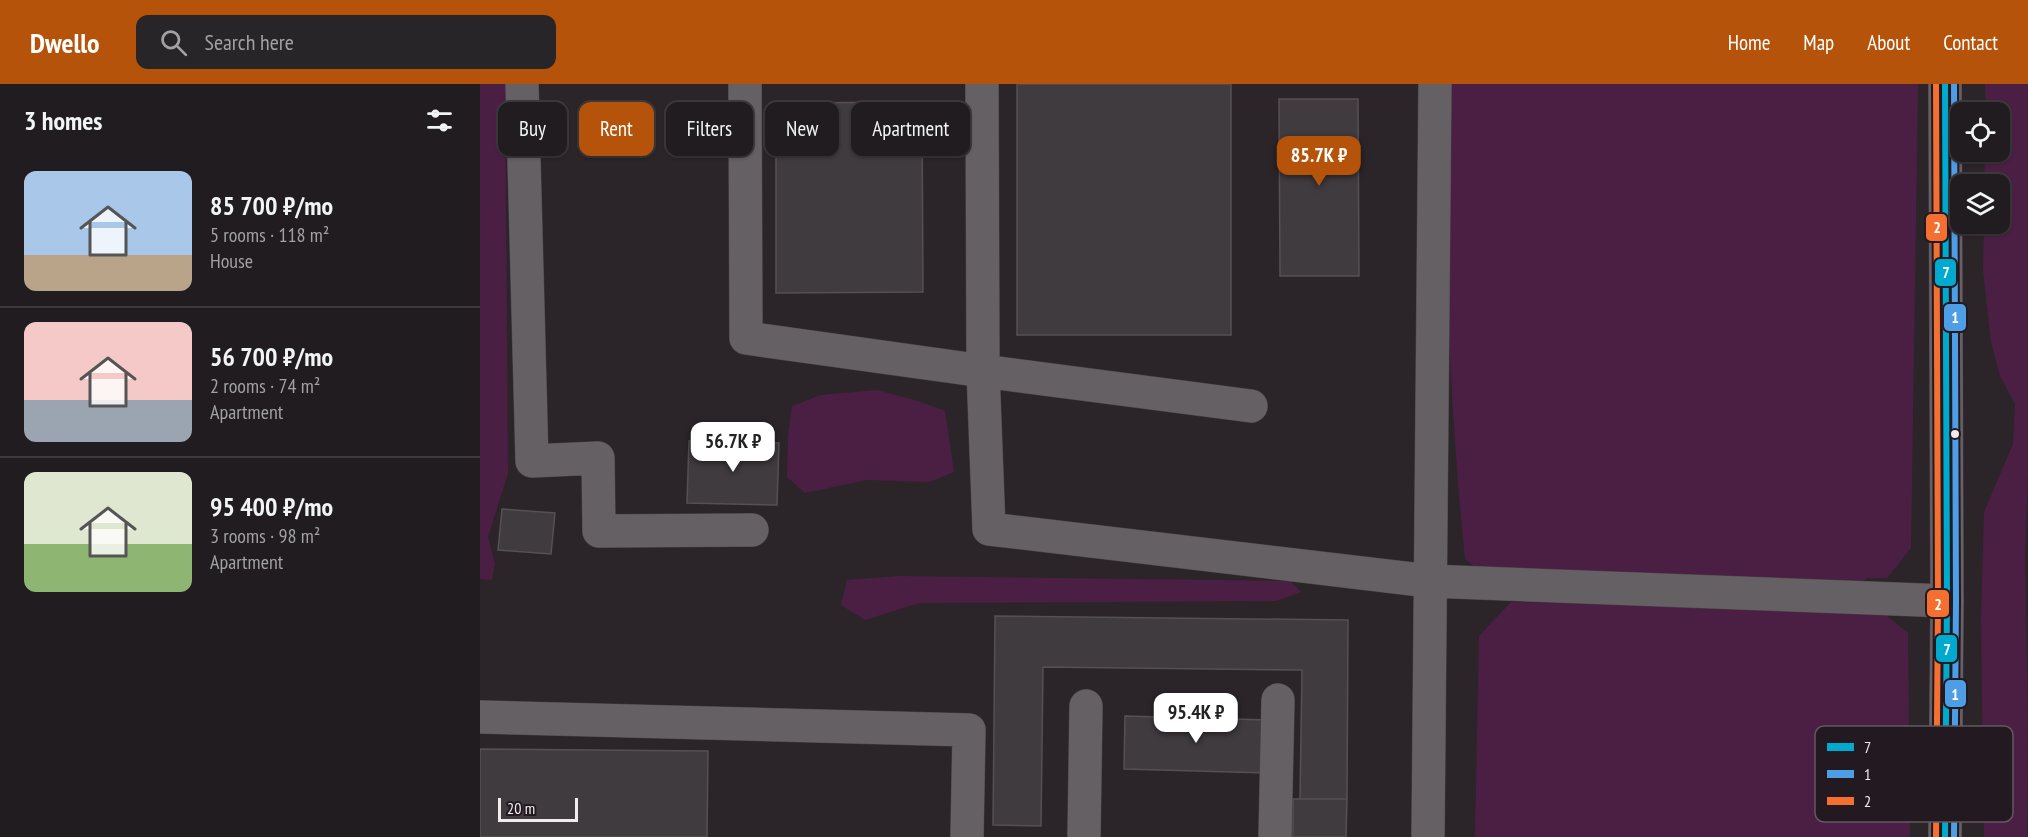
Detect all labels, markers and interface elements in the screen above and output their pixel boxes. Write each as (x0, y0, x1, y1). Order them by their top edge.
search box (136, 15, 556, 69)
text: Dwello (30, 24, 100, 61)
icon: search (157, 26, 190, 59)
text: Search here (205, 28, 294, 56)
text: Home (1728, 29, 1770, 56)
text: Map (1803, 29, 1834, 56)
text: About (1867, 29, 1910, 56)
text: Contact (1943, 29, 1998, 56)
chip: Buy (498, 102, 567, 156)
chip: Rent (579, 102, 654, 156)
chip: Filters (666, 102, 753, 156)
chip: New (765, 102, 839, 156)
chip: Apartment (851, 102, 970, 156)
map controls (1950, 102, 2010, 234)
button: locate (1950, 102, 2010, 162)
text: 3 homes (24, 104, 102, 137)
icon: filters (423, 104, 456, 137)
pin: 85.7K ₽ (1264, 136, 1374, 187)
text: 85.7K ₽ (1291, 142, 1347, 168)
button: layers (1950, 174, 2010, 234)
text: 85 700 ₽/mo (210, 189, 333, 222)
icon: home (72, 195, 144, 267)
line badge: 2 (1925, 213, 1948, 242)
text: 2 (1933, 217, 1941, 237)
text: 5 rooms · 118 m² (210, 222, 329, 248)
text: House (210, 248, 253, 274)
line badge: 7 (1934, 258, 1957, 287)
text: 7 (1942, 262, 1950, 282)
line badge: 1 (1943, 303, 1967, 332)
text: 1 (1951, 307, 1959, 327)
text: 56 700 ₽/mo (210, 340, 333, 373)
icon: home (72, 346, 144, 418)
text: 2 rooms · 74 m² (210, 373, 320, 399)
text: Apartment (210, 399, 283, 425)
pin: 56.7K ₽ (678, 422, 788, 473)
text: 56.7K ₽ (705, 428, 761, 454)
unlabelled marker (1949, 428, 1961, 440)
text: 95 400 ₽/mo (210, 490, 333, 523)
icon: home (72, 496, 144, 568)
text: 3 rooms · 98 m² (210, 523, 320, 549)
text: Apartment (210, 549, 283, 575)
line badge: 2 (1926, 589, 1950, 618)
text: 2 (1934, 594, 1942, 614)
line badge: 7 (1935, 634, 1958, 663)
text: 7 (1943, 639, 1951, 659)
line badge: 1 (1944, 679, 1967, 708)
text: 1 (1951, 684, 1959, 704)
pin: 95.4K ₽ (1141, 693, 1251, 744)
text: 95.4K ₽ (1168, 699, 1224, 725)
legend (1815, 726, 2013, 822)
text: 7 (1864, 737, 1871, 757)
text: 1 (1864, 764, 1871, 784)
text: 2 (1864, 791, 1871, 811)
scale bar (498, 795, 578, 822)
text: 20 m (507, 798, 535, 818)

